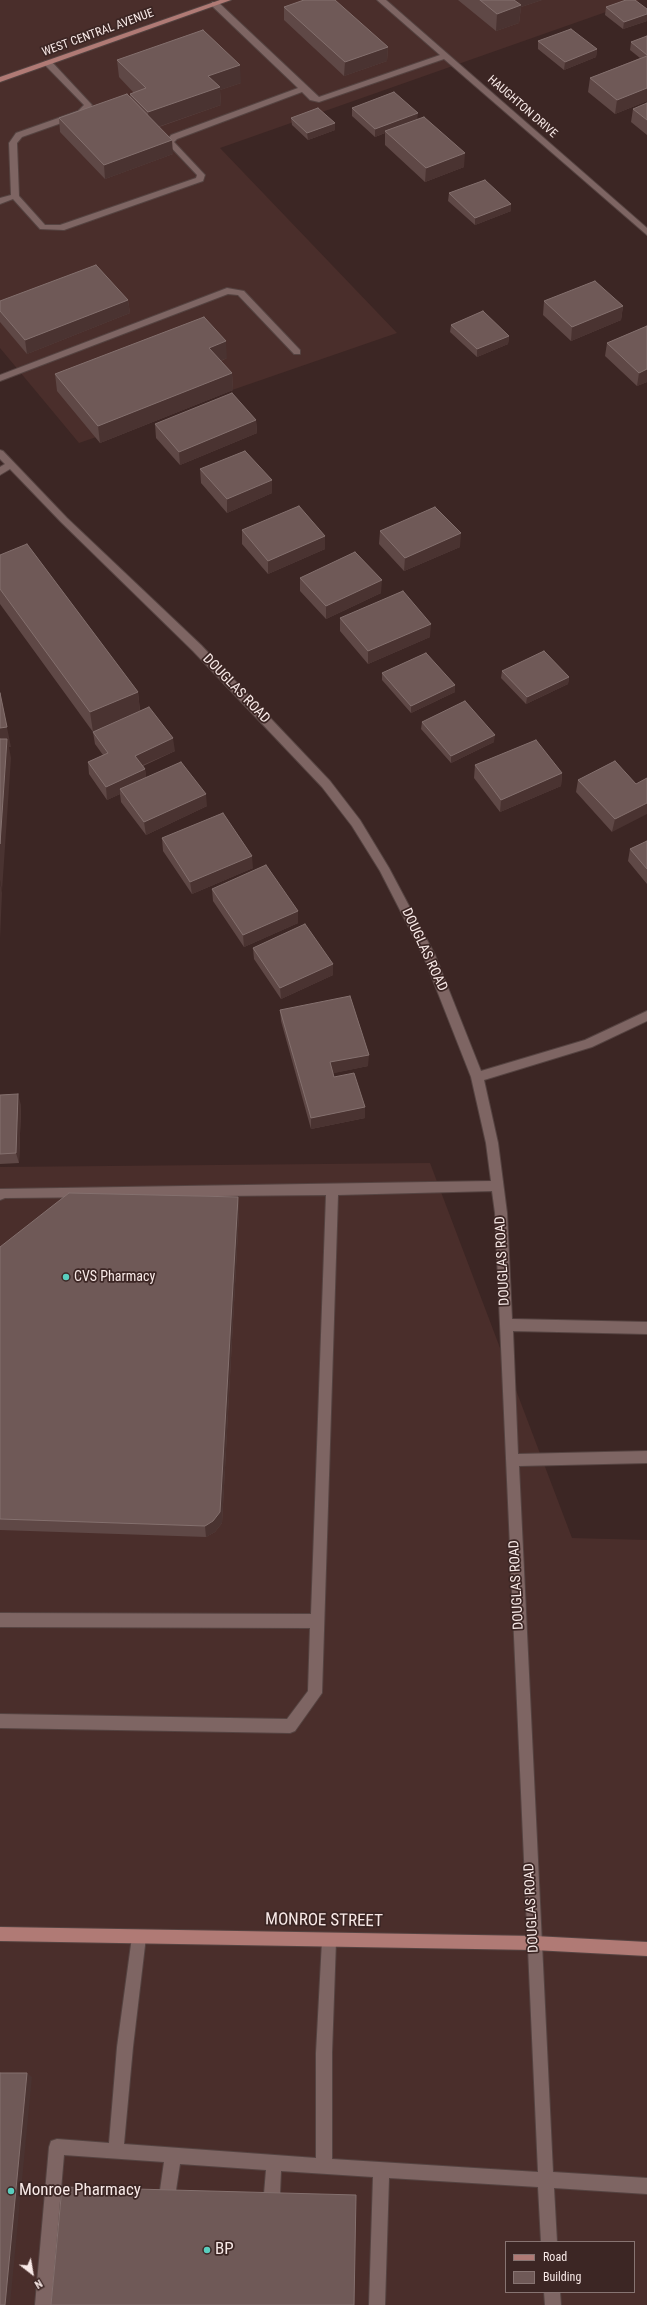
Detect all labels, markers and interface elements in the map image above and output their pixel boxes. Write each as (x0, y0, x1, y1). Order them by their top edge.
street label: WEST CENTRAL AVENUE (40, 6, 156, 60)
street label: HAUGHTON DRIVE (484, 73, 560, 141)
street label: DOUGLAS ROAD (199, 651, 273, 727)
street label: DOUGLAS ROAD (397, 906, 451, 994)
street label: DOUGLAS ROAD (492, 1216, 514, 1306)
place label: CVS Pharmacy (74, 1269, 155, 1285)
marker: CVS Pharmacy (61, 1272, 71, 1282)
street label: DOUGLAS ROAD (506, 1540, 528, 1630)
street label: DOUGLAS ROAD (521, 1863, 543, 1953)
street label: MONROE STREET (265, 1910, 383, 1932)
place label: Monroe Pharmacy (19, 2181, 141, 2201)
marker: Monroe Pharmacy (6, 2186, 16, 2196)
place label: BP (215, 2240, 234, 2260)
legend (505, 2241, 635, 2293)
marker: BP (202, 2245, 212, 2255)
text: Road (543, 2250, 567, 2264)
north arrow (12, 2253, 52, 2293)
text: Building (543, 2270, 581, 2284)
text: N (32, 2276, 45, 2291)

